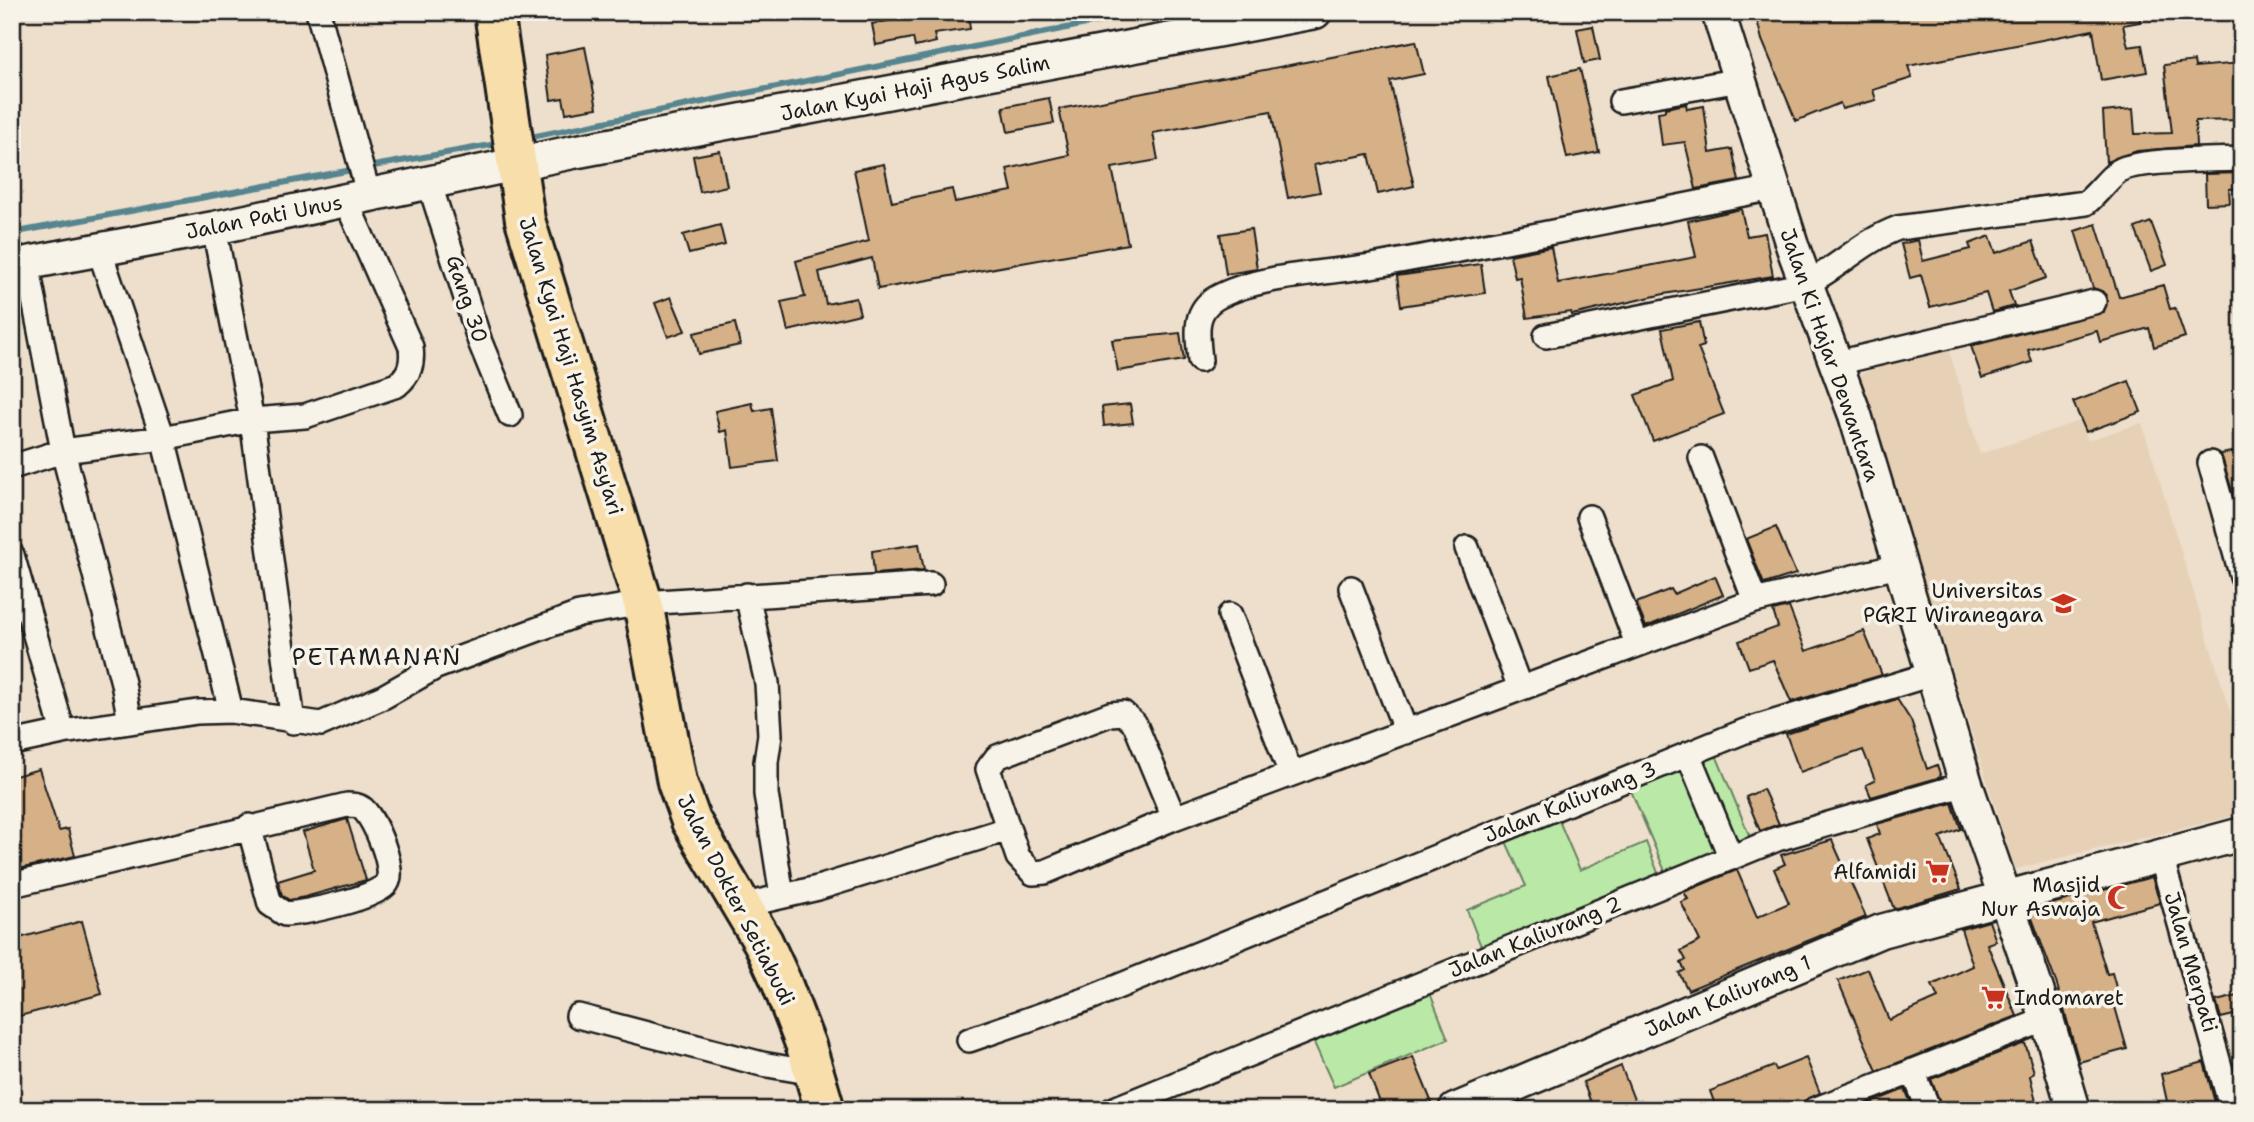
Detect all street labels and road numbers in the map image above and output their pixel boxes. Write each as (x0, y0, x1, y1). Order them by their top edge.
street label: Jalan Kyai Haji Agus Salim (778, 48, 1052, 128)
street label: Jalan Pati Unus (183, 188, 345, 246)
street label: Jalan Kyai Haji Hasyim Asy'ari (512, 214, 630, 518)
street label: Jalan Ki Hajar Dewantara (1773, 225, 1887, 485)
street label: Gang 30 (440, 252, 494, 346)
street label: Jalan Kaliurang 3 (1480, 755, 1660, 849)
street label: Jalan Dokter Setiabudi (671, 790, 801, 1010)
street label: Jalan Merpati (2158, 888, 2224, 1036)
street label: Jalan Kaliurang 2 (1445, 890, 1625, 984)
street label: Jalan Kaliurang 1 (1641, 948, 1815, 1044)

